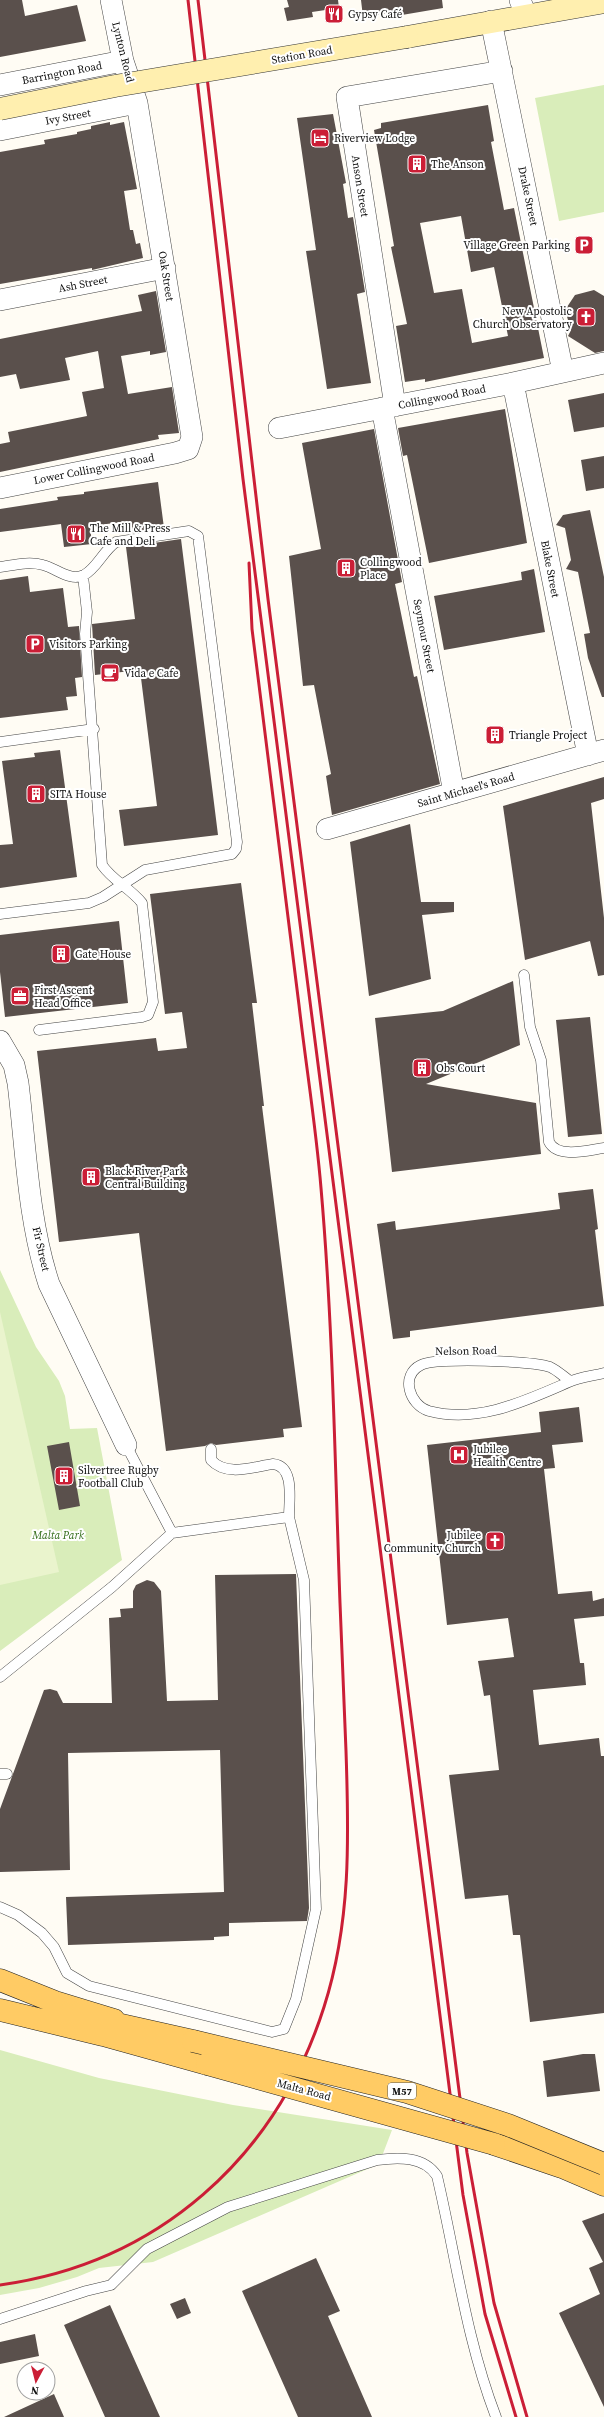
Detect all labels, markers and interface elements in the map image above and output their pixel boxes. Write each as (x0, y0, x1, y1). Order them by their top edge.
restaurant icon: Gypsy Café (323, 3, 345, 25)
place label: Gypsy Café (348, 7, 403, 22)
street label: Lynton Road (108, 20, 138, 85)
street label: Station Road (270, 42, 334, 68)
street label: Barrington Road (21, 58, 104, 88)
street label: Ivy Street (44, 105, 92, 129)
hotel icon: Riverview Lodge (309, 127, 331, 149)
place label: Riverview Lodge (334, 131, 416, 146)
building icon: The Anson (406, 153, 428, 175)
street label: Anson Street (348, 154, 372, 218)
place label: The Anson (431, 157, 484, 172)
street label: Drake Street (514, 165, 542, 227)
parking icon: Village Green Parking (573, 234, 595, 256)
place label: Village Green Parking (463, 238, 570, 253)
street label: Oak Street (155, 250, 177, 302)
street label: Ash Street (57, 272, 109, 296)
place label: New Apostolic Church Observatory (473, 304, 573, 332)
church icon: New Apostolic Church Observatory (575, 306, 597, 328)
street label: Collingwood Road (397, 381, 488, 413)
street label: Lower Collingwood Road (32, 450, 156, 488)
place label: The Mill & Press Cafe and Deli (90, 521, 171, 549)
restaurant icon: The Mill & Press Cafe and Deli (65, 523, 87, 545)
street label: Blake Street (537, 539, 563, 599)
place label: Collingwood Place (360, 555, 422, 583)
building icon: Collingwood Place (335, 557, 357, 579)
street label: Seymour Street (410, 598, 439, 674)
parking icon: Visitors Parking (24, 633, 46, 655)
place label: Visitors Parking (49, 637, 127, 652)
cafe icon: Vida e Cafe (99, 662, 121, 684)
place label: Vida e Cafe (124, 666, 179, 681)
building icon: Triangle Project (484, 724, 506, 746)
place label: Triangle Project (509, 728, 587, 743)
street label: Saint Michael's Road (416, 769, 517, 811)
building icon: SITA House (25, 783, 47, 805)
place label: SITA House (50, 787, 107, 802)
building icon: Gate House (50, 943, 72, 965)
place label: Gate House (75, 947, 131, 962)
place label: First Ascent Head Office (34, 983, 93, 1011)
office icon: First Ascent Head Office (9, 985, 31, 1007)
building icon: Obs Court (411, 1057, 433, 1079)
place label: Obs Court (436, 1061, 486, 1076)
place label: Black River Park Central Building (105, 1164, 186, 1192)
building icon: Black River Park Central Building (80, 1166, 102, 1188)
street label: Fir Street (29, 1225, 53, 1273)
street label: Nelson Road (435, 1343, 498, 1359)
place label: Jubilee Health Centre (472, 1442, 542, 1470)
hospital icon: Jubilee Health Centre (448, 1444, 470, 1466)
place label: Silvertree Rugby Football Club (78, 1463, 159, 1491)
building icon: Silvertree Rugby Football Club (53, 1465, 75, 1487)
park label: Malta Park (31, 1528, 85, 1543)
place label: Jubilee Community Church (384, 1528, 481, 1556)
church icon: Jubilee Community Church (484, 1530, 506, 1552)
street label: Malta Road (275, 2076, 333, 2105)
road number: M57 (388, 2083, 416, 2099)
north arrow (16, 2361, 56, 2401)
text: N (30, 2382, 40, 2398)

